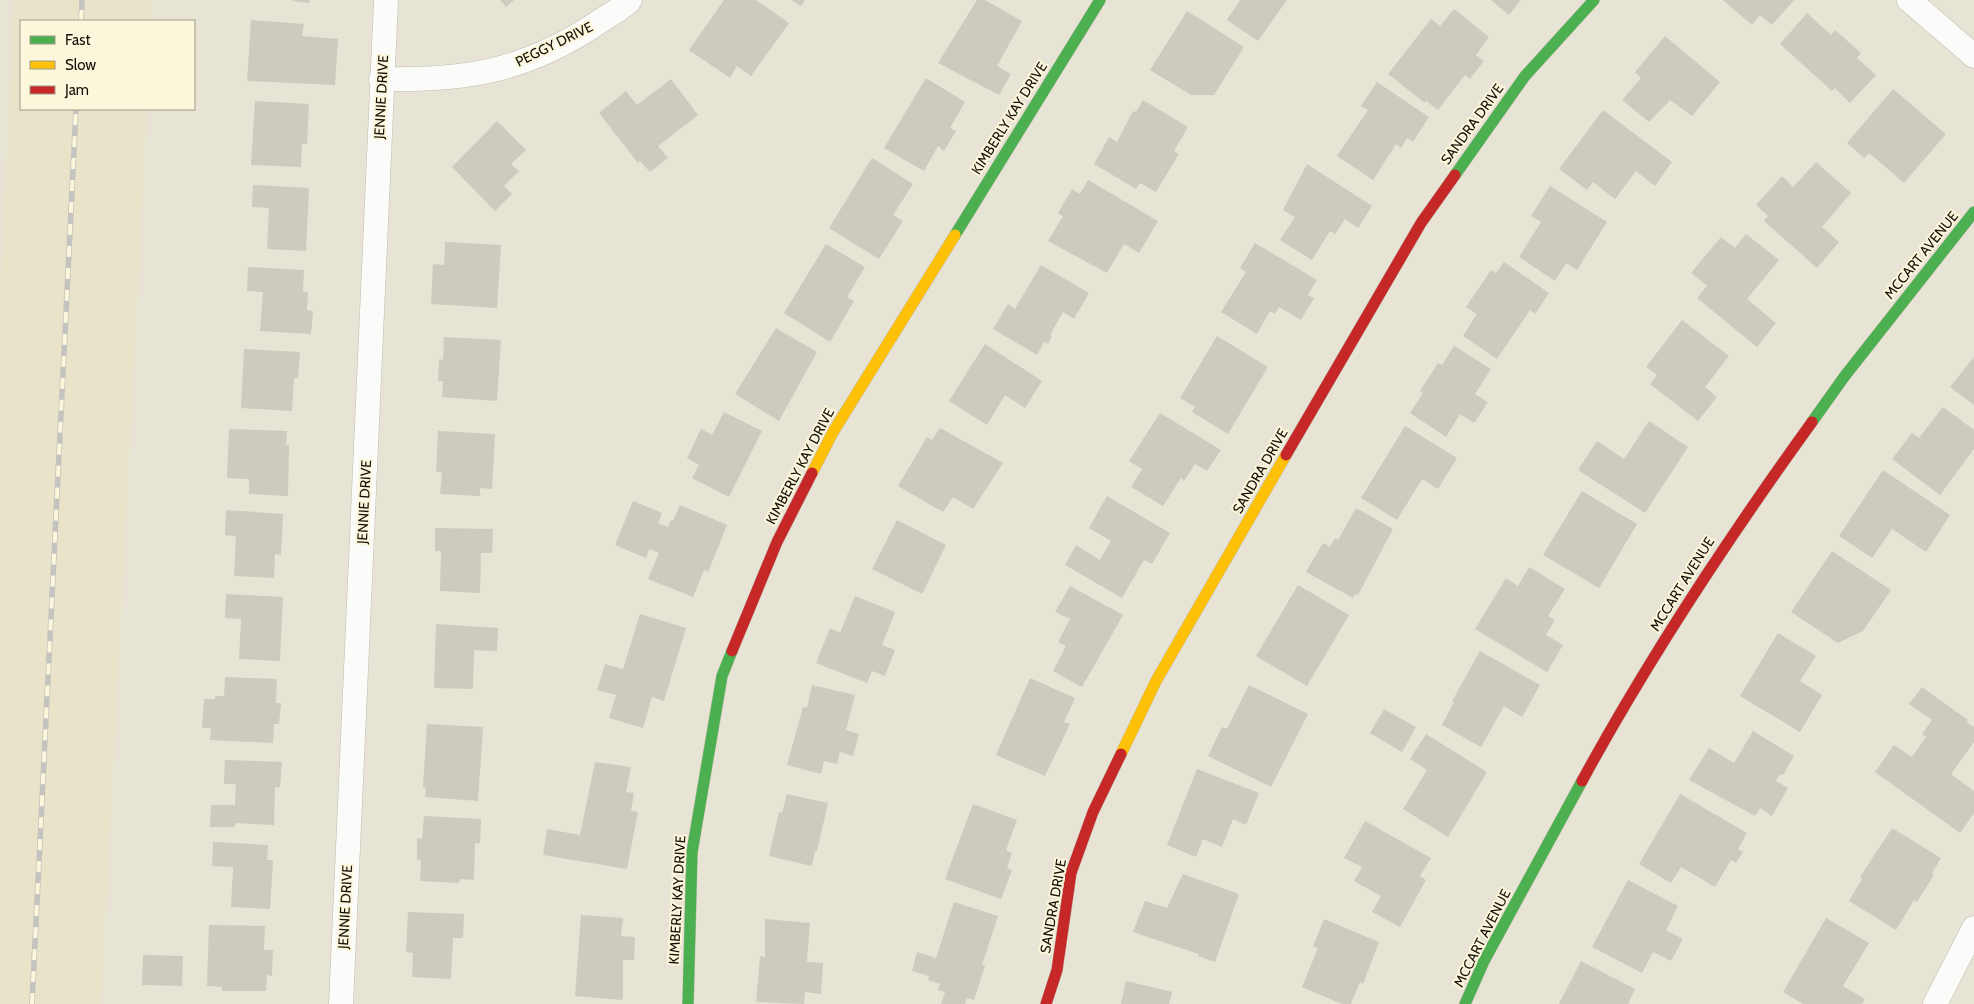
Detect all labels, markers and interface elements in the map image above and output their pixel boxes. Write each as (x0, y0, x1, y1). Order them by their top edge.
street label: PEGGY DRIVE (512, 17, 596, 71)
legend (20, 20, 195, 110)
text: Fast (65, 31, 90, 49)
street label: JENNIE DRIVE (370, 54, 392, 140)
text: Slow (65, 56, 96, 74)
street label: KIMBERLY KAY DRIVE (967, 58, 1051, 178)
street label: SANDRA DRIVE (1437, 80, 1507, 168)
text: Jam (64, 81, 89, 99)
street label: MCCART AVENUE (1880, 207, 1962, 303)
street label: KIMBERLY KAY DRIVE (762, 405, 838, 527)
street label: SANDRA DRIVE (1228, 425, 1292, 517)
street label: JENNIE DRIVE (353, 459, 375, 545)
street label: MCCART AVENUE (1646, 533, 1718, 634)
street label: KIMBERLY KAY DRIVE (665, 835, 689, 965)
street label: SANDRA DRIVE (1036, 857, 1070, 955)
street label: JENNIE DRIVE (334, 864, 356, 950)
street label: MCCART AVENUE (1450, 886, 1515, 990)

